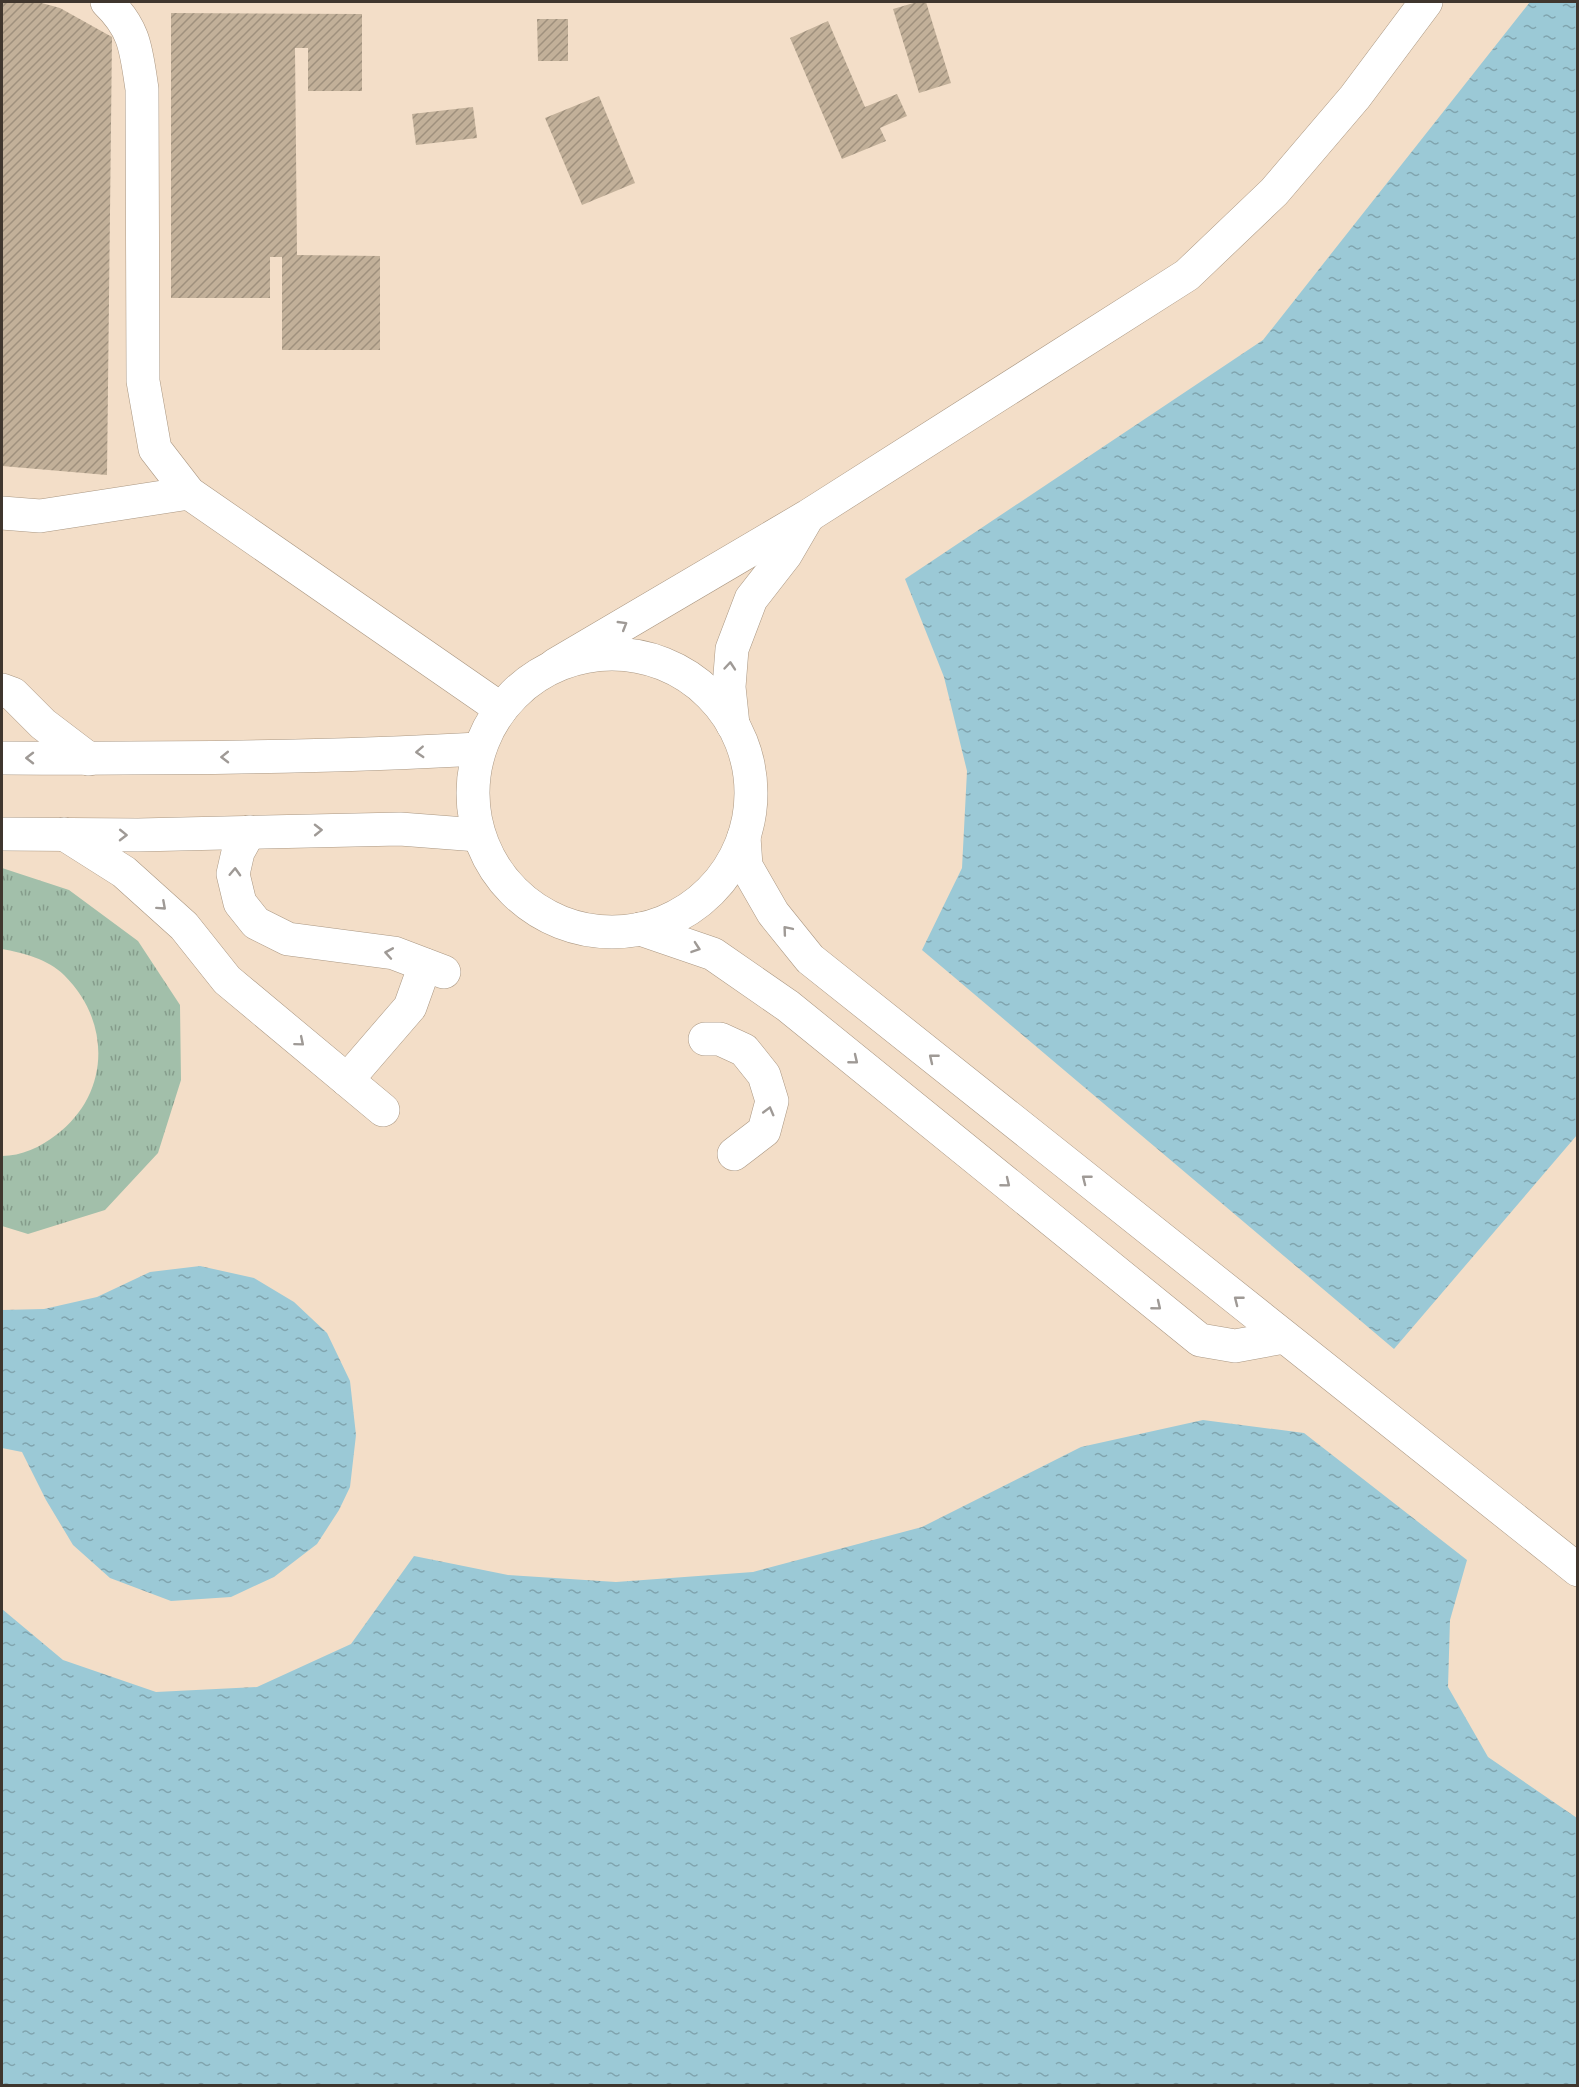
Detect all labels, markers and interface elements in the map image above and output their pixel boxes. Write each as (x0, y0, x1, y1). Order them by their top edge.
one-way arrow (617, 621, 627, 632)
one-way arrow (724, 662, 737, 671)
one-way arrow (416, 746, 425, 759)
one-way arrow (221, 751, 230, 763)
one-way arrow (26, 752, 35, 764)
one-way arrow (313, 824, 322, 837)
one-way arrow (118, 828, 127, 841)
one-way arrow (229, 868, 242, 877)
one-way arrow (155, 899, 165, 910)
one-way arrow (783, 926, 794, 937)
one-way arrow (690, 941, 701, 954)
one-way arrow (384, 947, 394, 960)
one-way arrow (293, 1035, 304, 1046)
one-way arrow (847, 1053, 858, 1064)
one-way arrow (929, 1054, 940, 1065)
one-way arrow (762, 1106, 775, 1116)
one-way arrow (999, 1176, 1010, 1187)
one-way arrow (1082, 1176, 1093, 1187)
one-way arrow (1234, 1297, 1245, 1308)
one-way arrow (1150, 1298, 1161, 1309)

